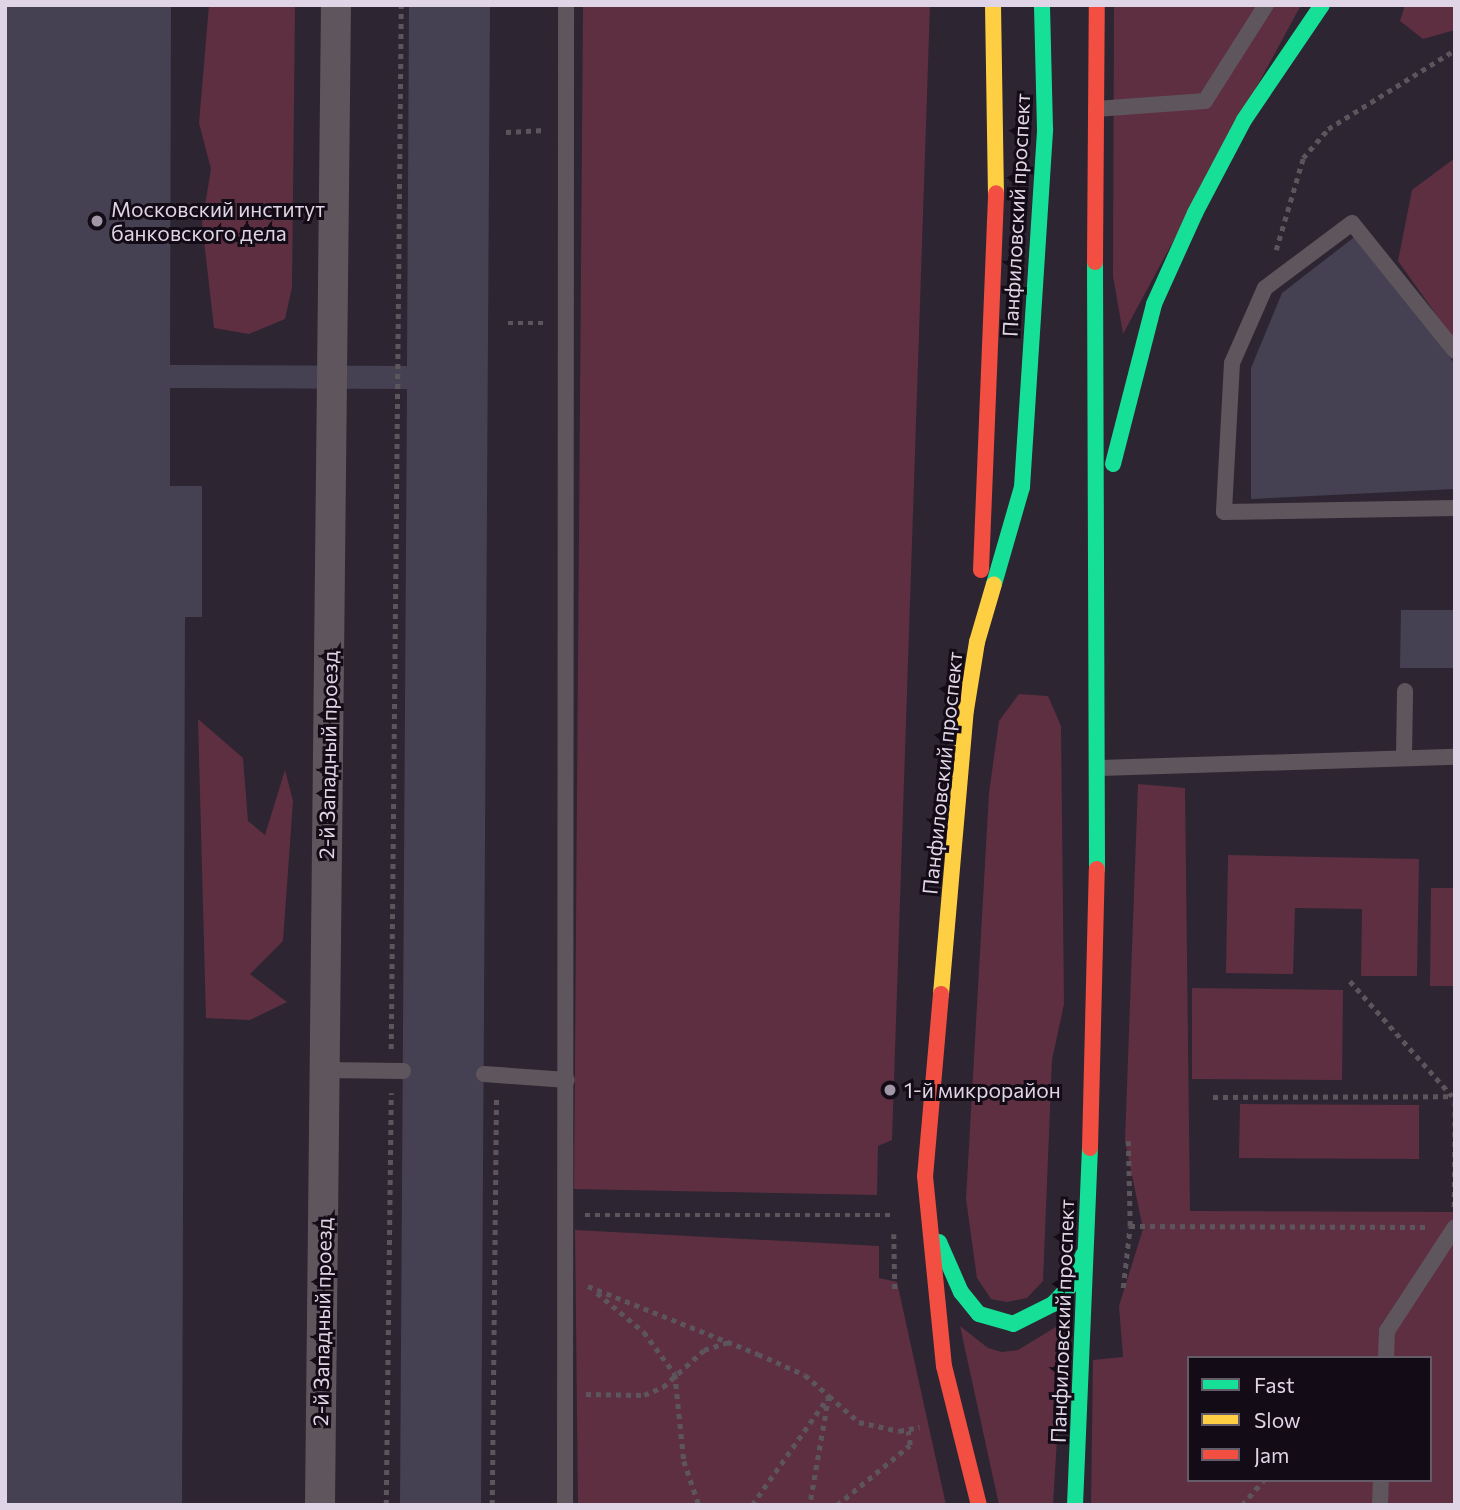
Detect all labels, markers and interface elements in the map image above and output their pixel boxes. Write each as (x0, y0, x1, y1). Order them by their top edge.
street label: Панфиловский проспект (997, 93, 1035, 337)
place label: Московский институт банковского дела (111, 196, 325, 246)
marker: Московский институт банковского дела (89, 213, 105, 229)
street label: Панфиловский проспект (917, 650, 967, 896)
street label: 2-й Западный проезд (314, 651, 342, 859)
place label: 1-й микрорайон (904, 1077, 1061, 1103)
marker: 1-й микрорайон (882, 1082, 898, 1098)
street label: Панфиловский проспект (1045, 1199, 1079, 1443)
street label: 2-й Западный проезд (308, 1218, 336, 1426)
legend (1187, 1356, 1432, 1482)
text: Fast (1254, 1372, 1295, 1397)
text: Slow (1254, 1407, 1301, 1432)
text: Jam (1254, 1442, 1289, 1467)

